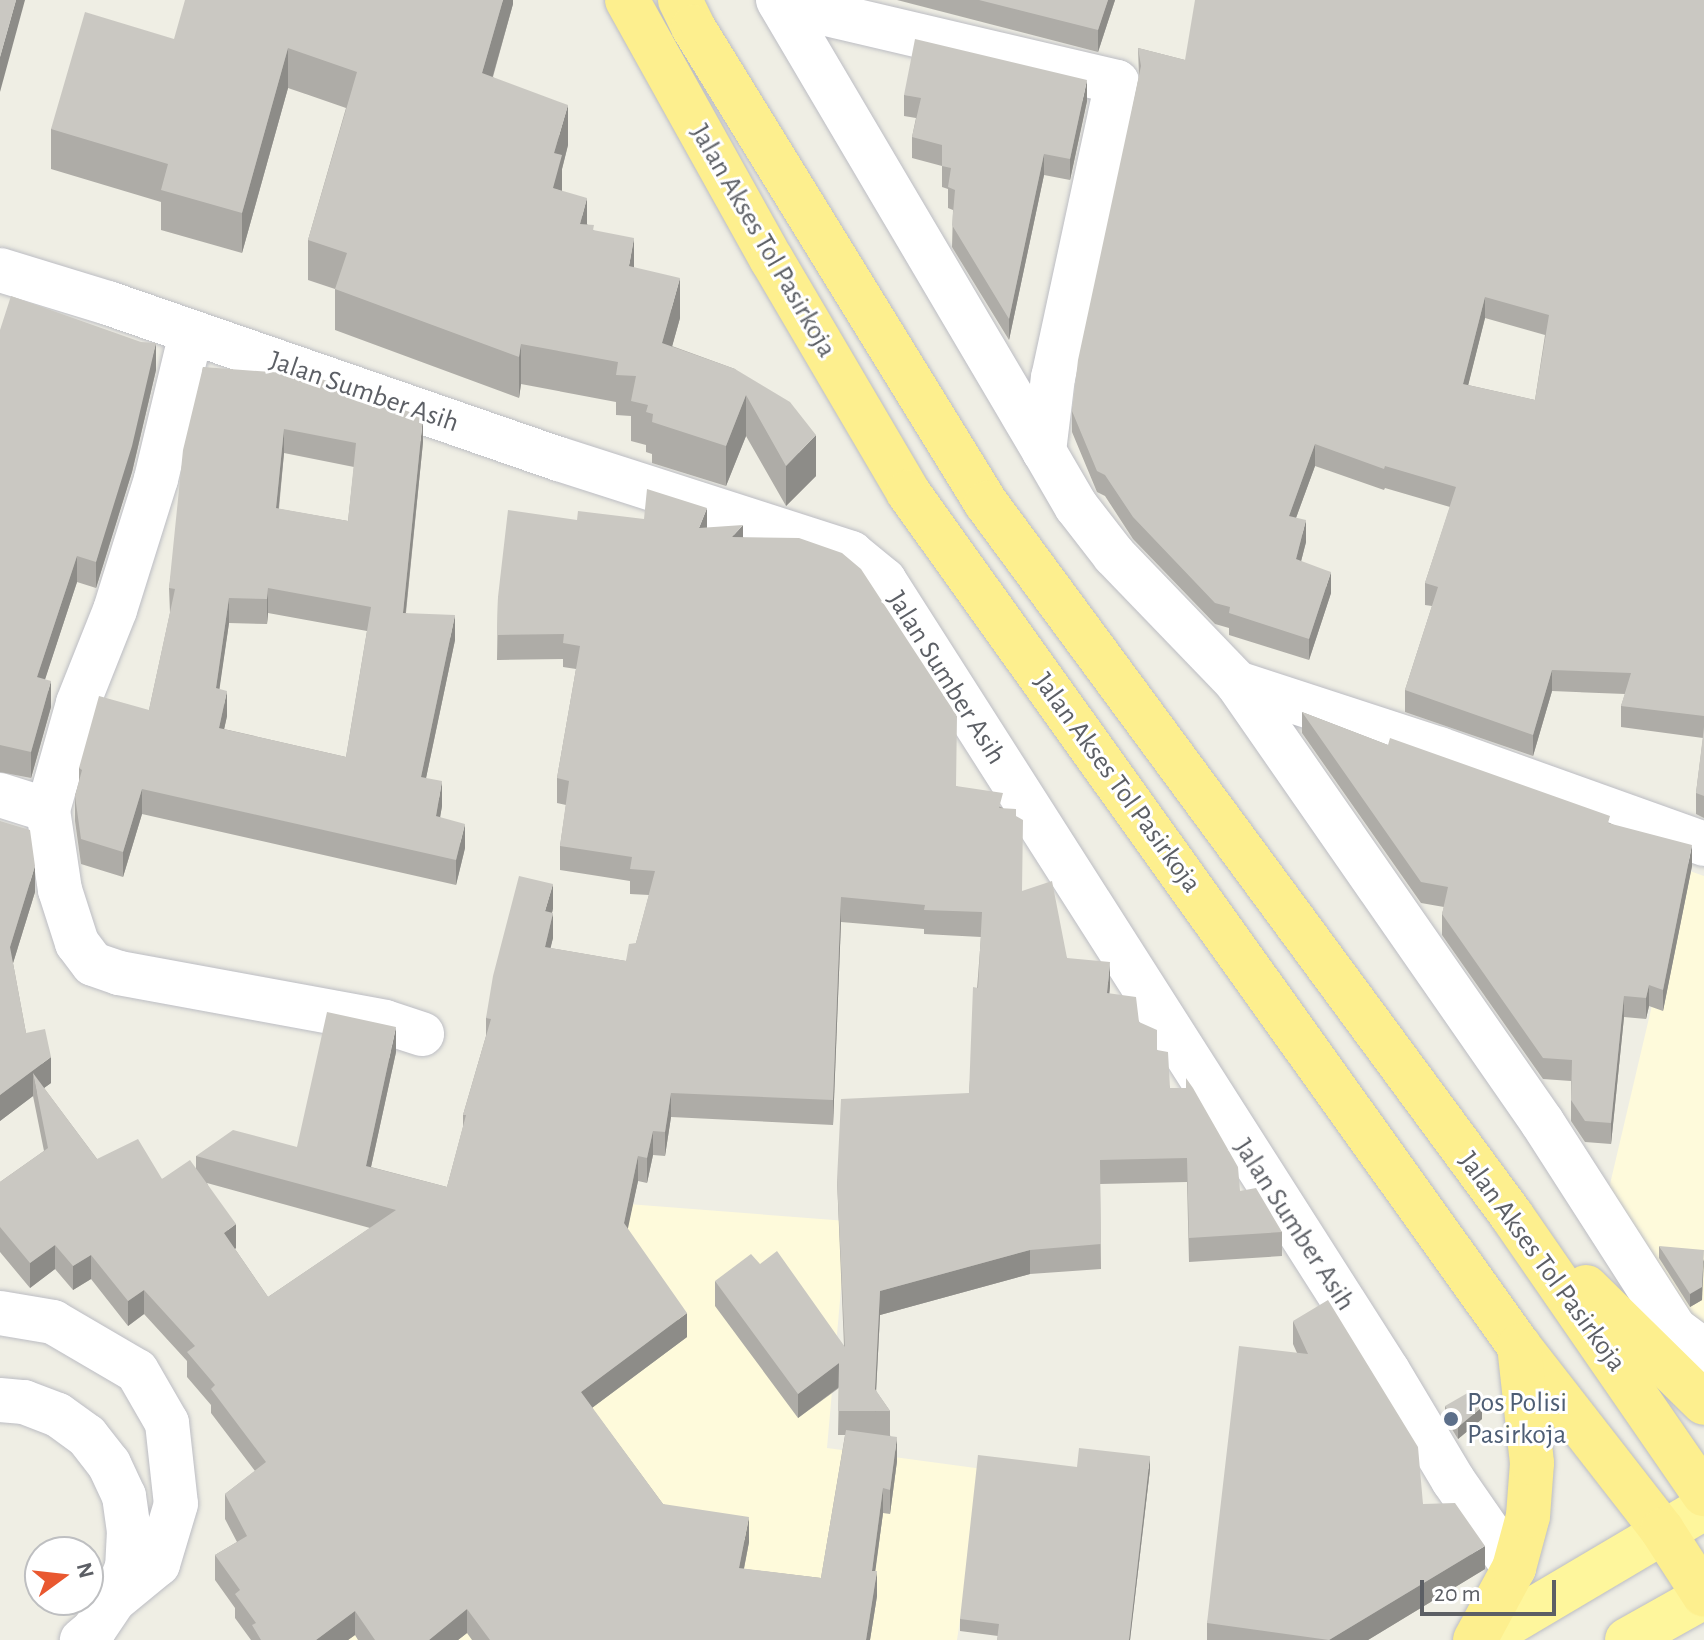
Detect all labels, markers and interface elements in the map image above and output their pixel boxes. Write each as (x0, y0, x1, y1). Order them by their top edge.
street label: Jalan Akses Tol Pasirkoja (683, 119, 843, 363)
street label: Jalan Sumber Asih (265, 344, 463, 440)
street label: Jalan Sumber Asih (879, 585, 1013, 771)
street label: Jalan Akses Tol Pasirkoja (1026, 667, 1208, 899)
street label: Jalan Sumber Asih (1226, 1133, 1362, 1317)
street label: Jalan Akses Tol Pasirkoja (1451, 1146, 1633, 1378)
place label: Pos Polisi Pasirkoja (1467, 1386, 1567, 1452)
marker: Pos Polisi Pasirkoja (1442, 1410, 1460, 1428)
north arrow (24, 1536, 104, 1616)
text: N (73, 1560, 98, 1581)
scale bar (1424, 1564, 1560, 1614)
text: 20 m (1434, 1582, 1481, 1606)

